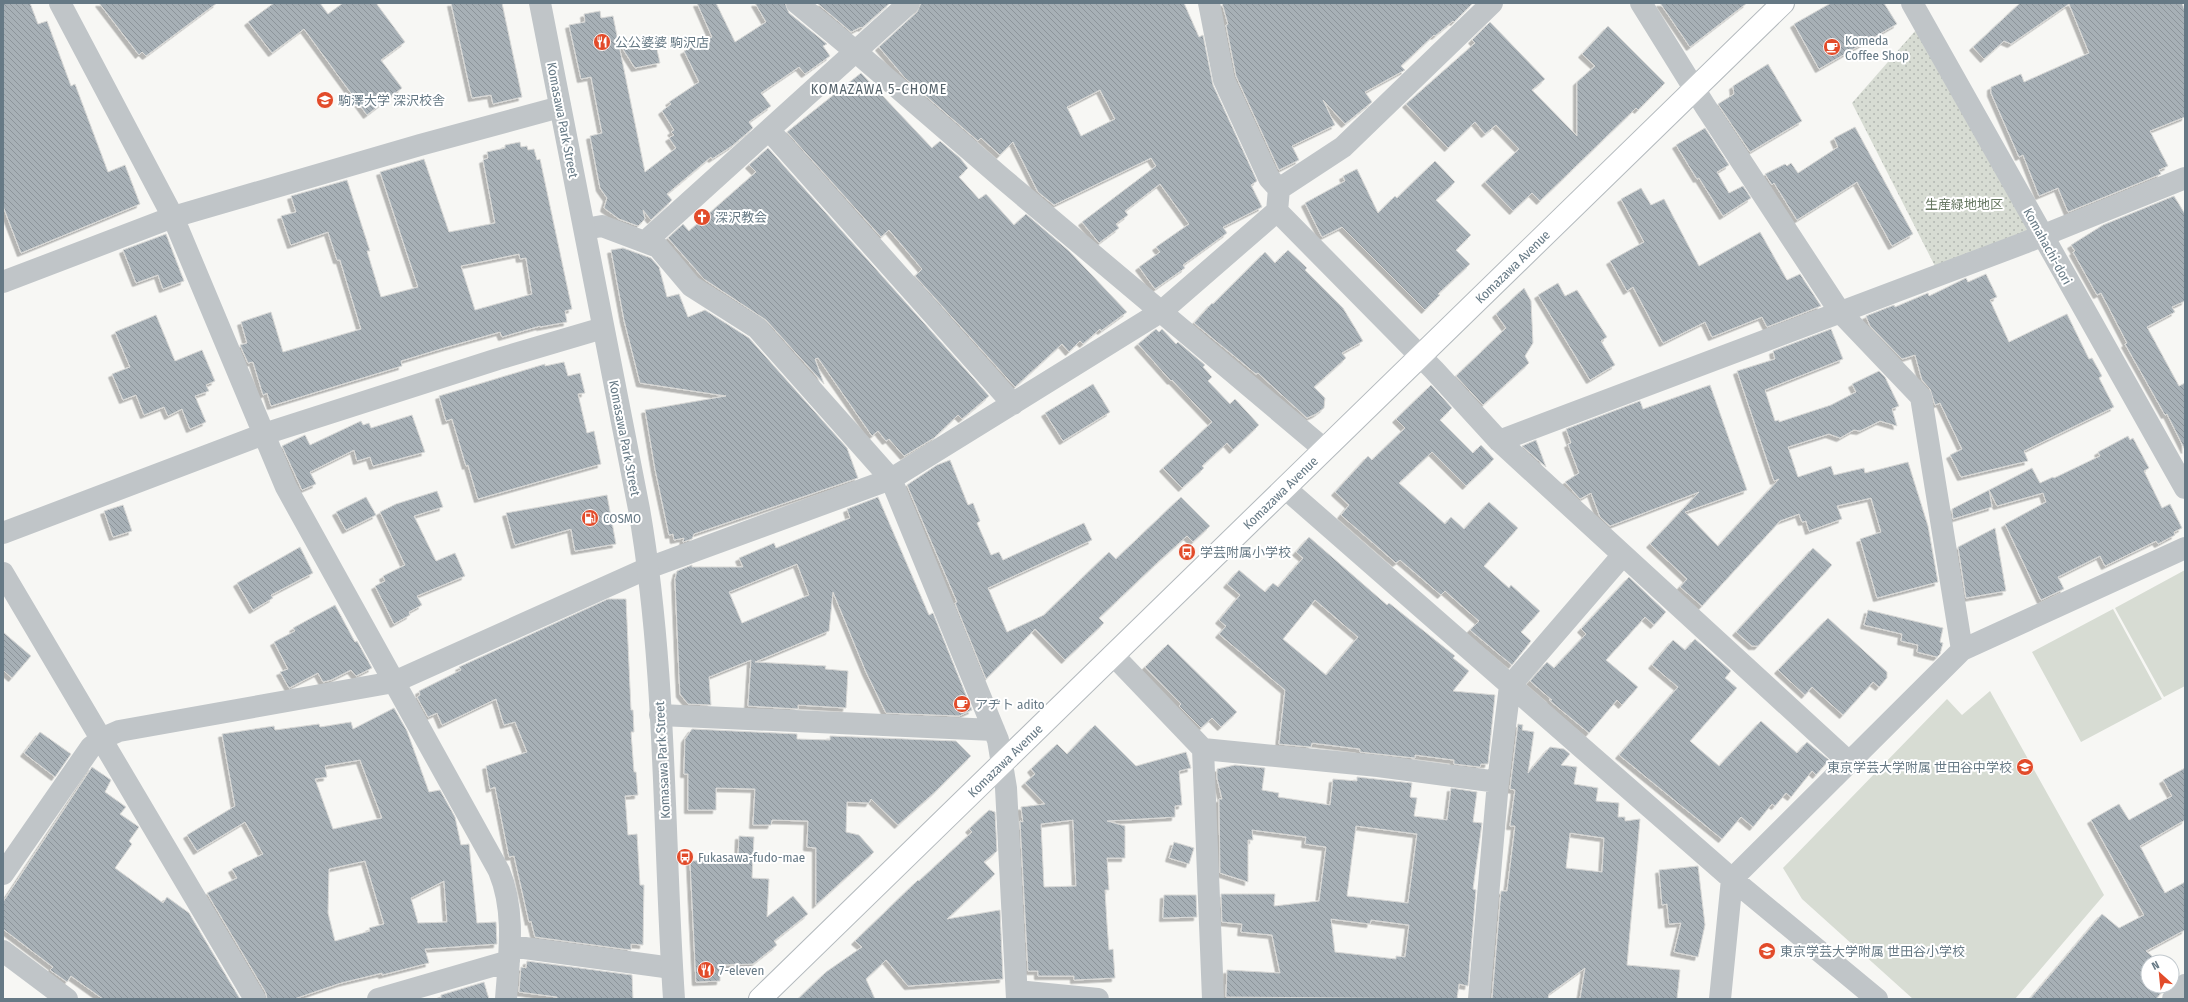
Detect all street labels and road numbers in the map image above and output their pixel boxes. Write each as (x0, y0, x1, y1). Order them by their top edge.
street label: Komasawa Park Street (544, 61, 581, 180)
street label: Komahachi-dori (2020, 205, 2075, 287)
street label: Komazawa Avenue (1472, 227, 1553, 306)
street label: Komasawa Park Street (606, 379, 643, 498)
street label: Komazawa Avenue (1240, 453, 1321, 533)
street label: Komasawa Park Street (652, 700, 673, 819)
street label: Komazawa Avenue (965, 721, 1046, 800)

